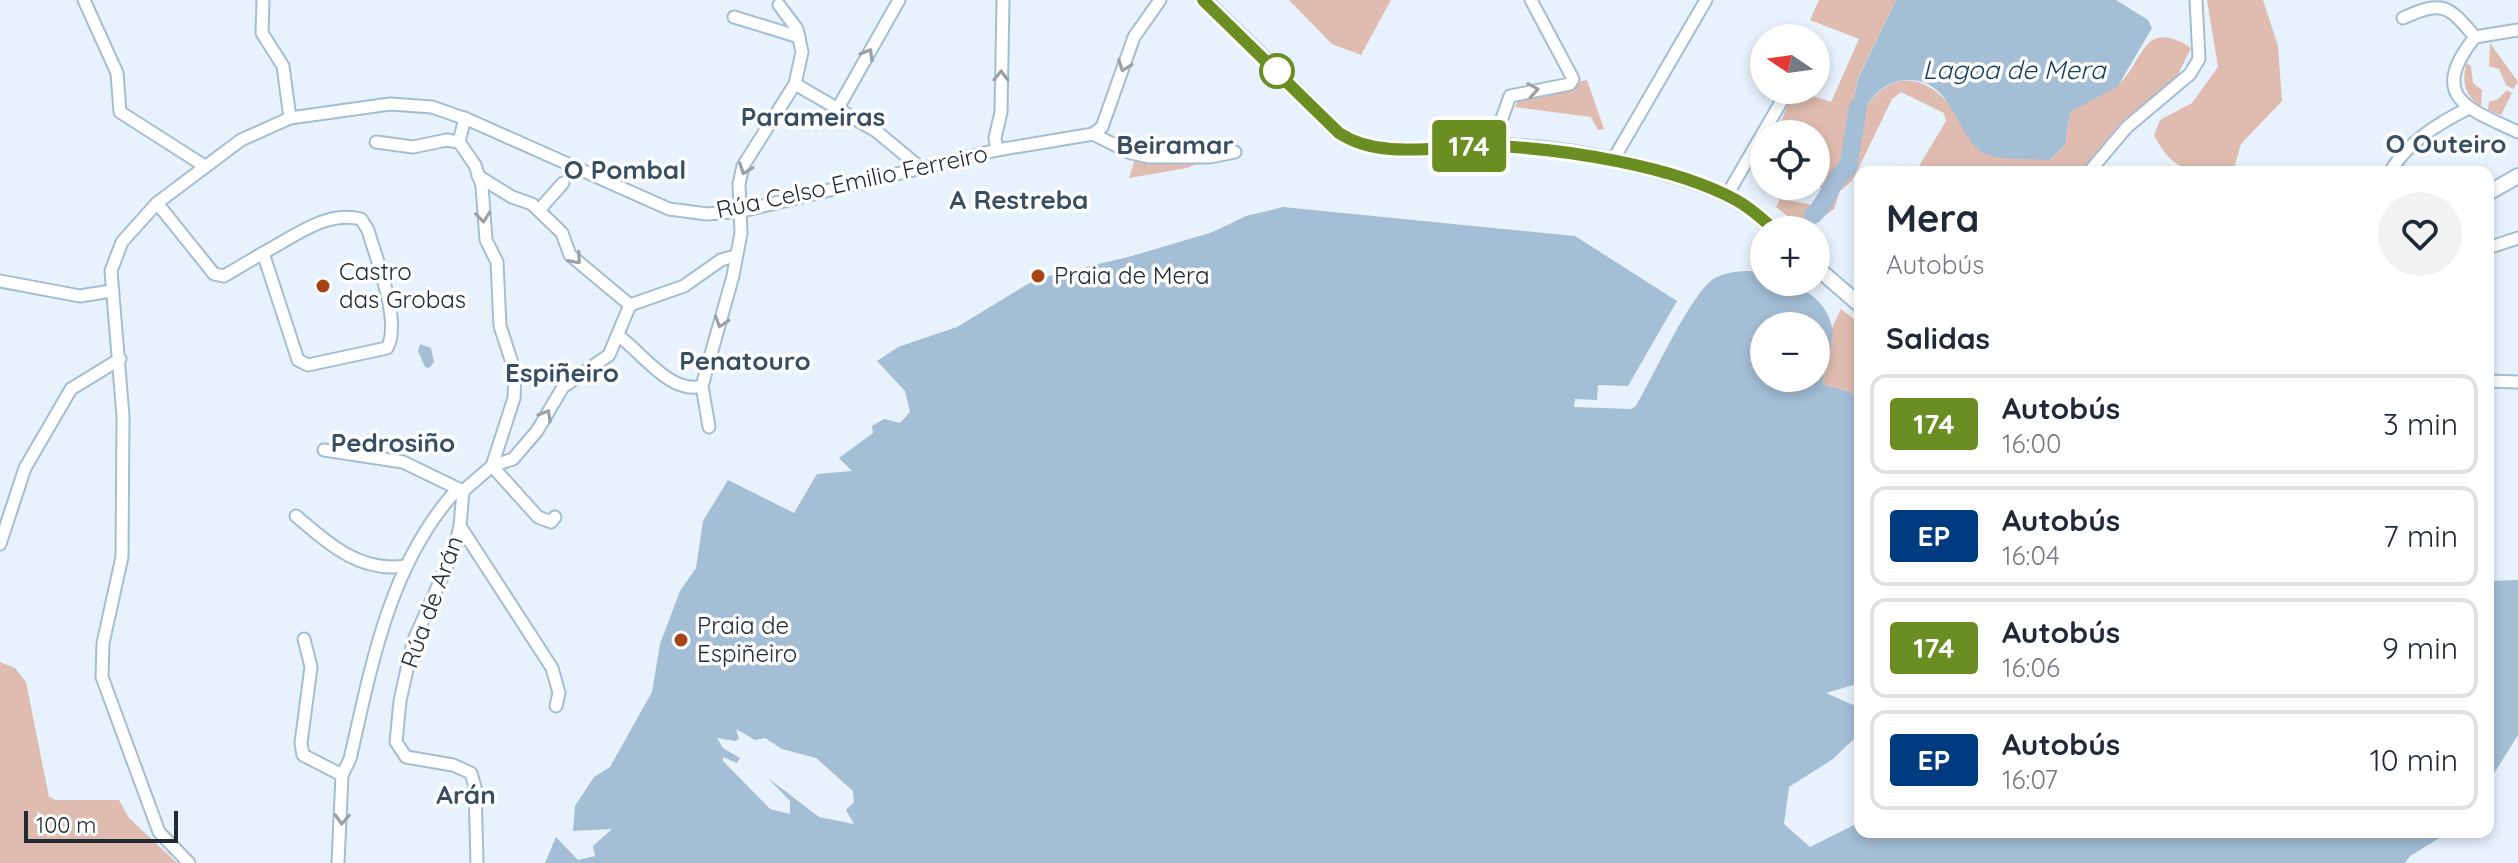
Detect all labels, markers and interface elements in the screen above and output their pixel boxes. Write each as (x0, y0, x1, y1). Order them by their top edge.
north arrow (1750, 24, 1830, 104)
map controls (1750, 24, 1830, 392)
one-way arrow (858, 48, 874, 63)
water label: Lagoa de Mera (1922, 53, 2107, 86)
unlabelled marker (1260, 54, 1294, 88)
one-way arrow (1117, 58, 1133, 72)
one-way arrow (993, 69, 1010, 82)
one-way arrow (1527, 82, 1540, 99)
district label: Parameiras (741, 100, 885, 133)
line badge: 174 (1423, 120, 1515, 172)
button: locate (1750, 120, 1830, 200)
district label: O Outeiro (2386, 127, 2506, 160)
district label: Beiramar (1116, 128, 1234, 161)
text: 174 (1448, 128, 1490, 163)
street label: Rúa Celso Emilio Ferreiro (713, 138, 990, 224)
district label: O Pombal (564, 153, 686, 186)
one-way arrow (738, 161, 754, 175)
district label: A Restreba (950, 183, 1088, 216)
button: heart (2378, 192, 2462, 276)
text: Mera (1886, 194, 1979, 242)
one-way arrow (474, 211, 491, 224)
button: + (1750, 216, 1830, 296)
text: Autobús (1886, 248, 1985, 281)
one-way arrow (567, 250, 581, 265)
place label: Castro das Grobas (339, 256, 466, 314)
place label: Praia de Mera (1054, 260, 1210, 290)
marker: Praia de Mera (1029, 267, 1047, 285)
marker: Castro das Grobas (314, 277, 332, 295)
button: − (1750, 312, 1830, 392)
one-way arrow (714, 314, 730, 328)
text: Salidas (1886, 319, 1990, 357)
district label: Penatouro (679, 344, 811, 377)
district label: Espiñeiro (505, 356, 619, 389)
text: Autobús (2002, 389, 2120, 427)
text: 3 min (2383, 405, 2458, 443)
text: 174 (1913, 406, 1955, 441)
one-way arrow (537, 409, 552, 424)
district label: Pedrosiño (331, 426, 455, 459)
text: 16:00 (2002, 427, 2061, 460)
text: Autobús (2002, 501, 2120, 539)
text: 7 min (2383, 517, 2458, 555)
text: EP (1918, 518, 1950, 553)
street label: Rúa de Arán (393, 532, 469, 672)
text: 16:04 (2002, 539, 2060, 572)
place label: Praia de Espiñeiro (697, 610, 797, 668)
text: Autobús (2002, 613, 2120, 651)
text: 9 min (2382, 629, 2458, 667)
text: 174 (1913, 630, 1955, 665)
marker: Praia de Espiñeiro (672, 631, 690, 649)
text: 16:06 (2002, 651, 2060, 684)
text: Autobús (2002, 725, 2120, 763)
text: 10 min (2370, 741, 2458, 779)
text: EP (1918, 742, 1950, 777)
text: 16:07 (2002, 763, 2058, 796)
district label: Arán (436, 778, 496, 811)
scale bar (24, 807, 178, 843)
text: 100 m (36, 811, 96, 839)
one-way arrow (333, 813, 350, 826)

